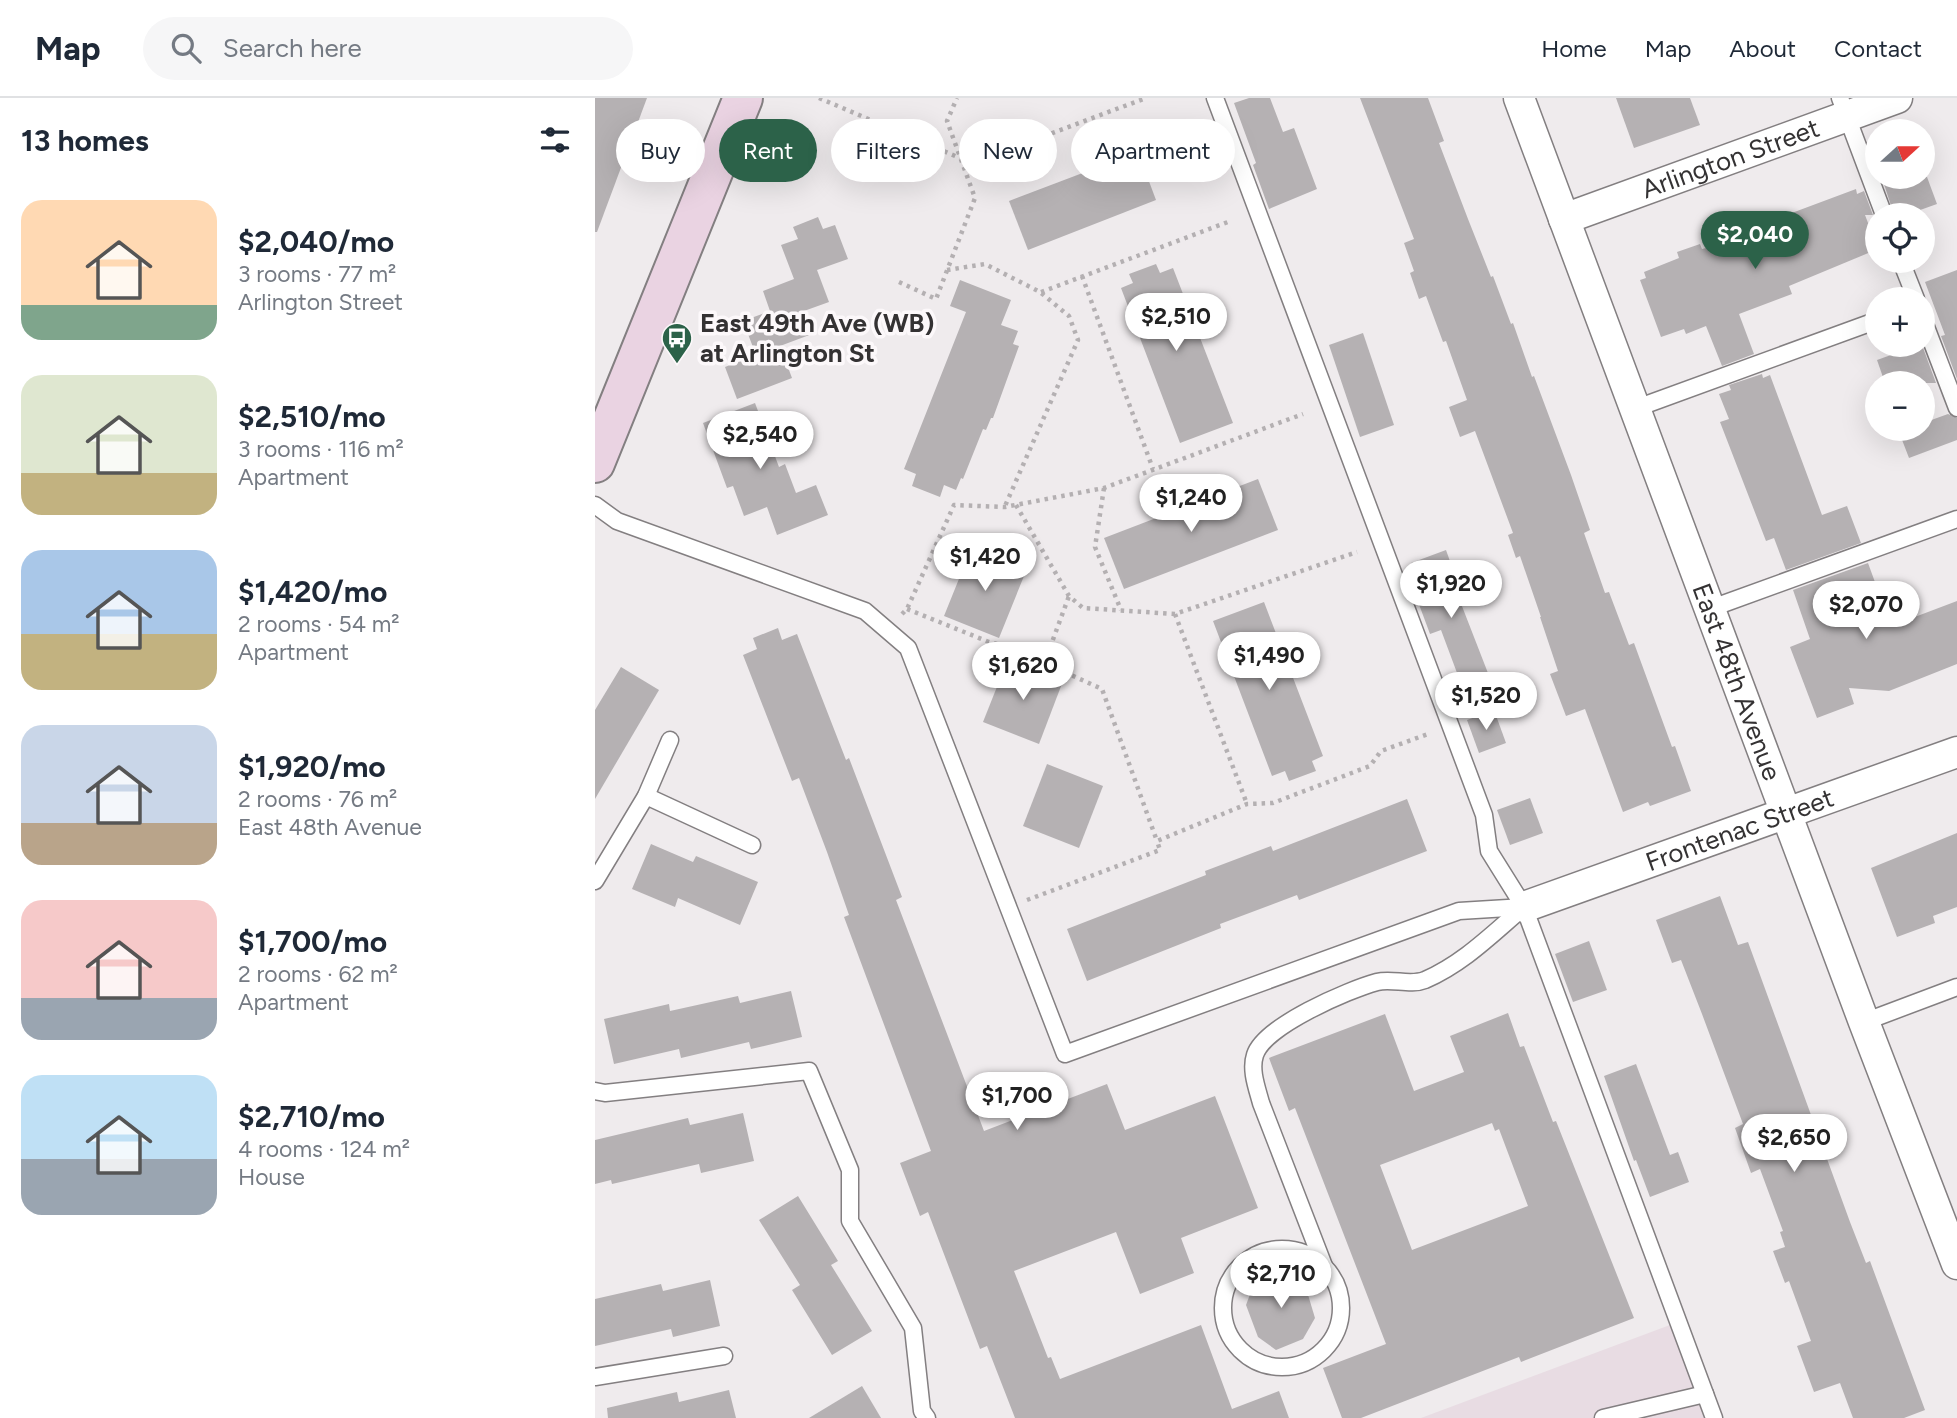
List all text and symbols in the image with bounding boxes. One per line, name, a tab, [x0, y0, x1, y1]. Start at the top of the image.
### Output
search box	[143, 17, 633, 80]
text: Map	[35, 29, 101, 68]
icon: search	[167, 29, 205, 67]
text: Search here	[223, 32, 362, 64]
text: Home	[1541, 34, 1607, 63]
text: Map	[1645, 34, 1691, 63]
text: About	[1729, 34, 1796, 63]
text: Contact	[1834, 34, 1922, 63]
street label: Arlington Street	[1637, 112, 1824, 205]
chip: Buy	[616, 119, 705, 182]
chip: Rent	[719, 119, 817, 182]
chip: Filters	[831, 119, 945, 182]
chip: New	[959, 119, 1057, 182]
chip: Apartment	[1071, 119, 1235, 182]
north arrow	[1865, 119, 1935, 189]
map controls	[1865, 119, 1935, 441]
icon: filters	[536, 121, 574, 159]
text: 13 homes	[21, 122, 149, 159]
button: locate	[1865, 203, 1935, 273]
pin: $2,040	[1698, 212, 1812, 271]
text: $2,040	[1717, 220, 1793, 248]
text: $2,040/mo	[238, 223, 394, 260]
icon: home	[77, 228, 161, 312]
text: 3 rooms · 77 m²	[238, 260, 396, 288]
button: +	[1865, 287, 1935, 357]
text: Arlington Street	[238, 288, 403, 316]
pin: $2,510	[1119, 294, 1233, 353]
text: $2,510	[1141, 302, 1211, 330]
place label: East 49th Ave (WB) at Arlington St	[700, 307, 934, 369]
bus stop icon: East 49th Ave (WB) at Arlington St	[660, 321, 694, 365]
button: −	[1865, 371, 1935, 441]
text: $2,510/mo	[238, 398, 386, 435]
icon: home	[77, 403, 161, 487]
pin: $2,540	[703, 412, 817, 471]
text: $2,540	[723, 420, 797, 448]
text: 3 rooms · 116 m²	[238, 435, 404, 463]
text: Apartment	[238, 463, 349, 491]
pin: $1,240	[1134, 474, 1248, 534]
text: $1,240	[1155, 483, 1227, 511]
pin: $1,420	[928, 533, 1042, 593]
text: $1,420	[949, 542, 1021, 570]
pin: $1,920	[1394, 560, 1508, 620]
text: $1,920	[1416, 569, 1486, 597]
text: $1,420/mo	[238, 573, 387, 610]
icon: home	[77, 578, 161, 662]
street label: East 48th Avenue	[1686, 579, 1788, 785]
pin: $2,070	[1809, 582, 1923, 641]
text: $2,070	[1829, 590, 1903, 618]
text: 2 rooms · 54 m²	[238, 610, 400, 638]
pin: $1,490	[1212, 632, 1326, 692]
text: Apartment	[238, 638, 349, 666]
text: $1,490	[1233, 641, 1305, 669]
pin: $1,620	[966, 642, 1080, 702]
text: $1,620	[988, 651, 1058, 679]
pin: $1,520	[1429, 672, 1543, 732]
text: $1,520	[1451, 681, 1521, 709]
text: $1,920/mo	[238, 748, 386, 785]
icon: home	[77, 753, 161, 837]
street label: Frontenac Street	[1641, 781, 1838, 878]
text: 2 rooms · 76 m²	[238, 785, 397, 813]
text: East 48th Avenue	[238, 813, 422, 841]
text: $1,700/mo	[238, 923, 387, 960]
icon: home	[77, 928, 161, 1012]
text: 2 rooms · 62 m²	[238, 960, 398, 988]
text: Apartment	[238, 988, 349, 1016]
pin: $1,700	[960, 1072, 1074, 1132]
text: $1,700	[982, 1081, 1052, 1109]
text: $2,710/mo	[238, 1098, 385, 1135]
icon: home	[77, 1103, 161, 1187]
pin: $2,650	[1737, 1114, 1851, 1174]
text: $2,650	[1757, 1123, 1831, 1151]
text: 4 rooms · 124 m²	[238, 1135, 410, 1163]
text: House	[238, 1163, 305, 1191]
pin: $2,710	[1224, 1250, 1338, 1310]
text: $2,710	[1246, 1259, 1316, 1287]

